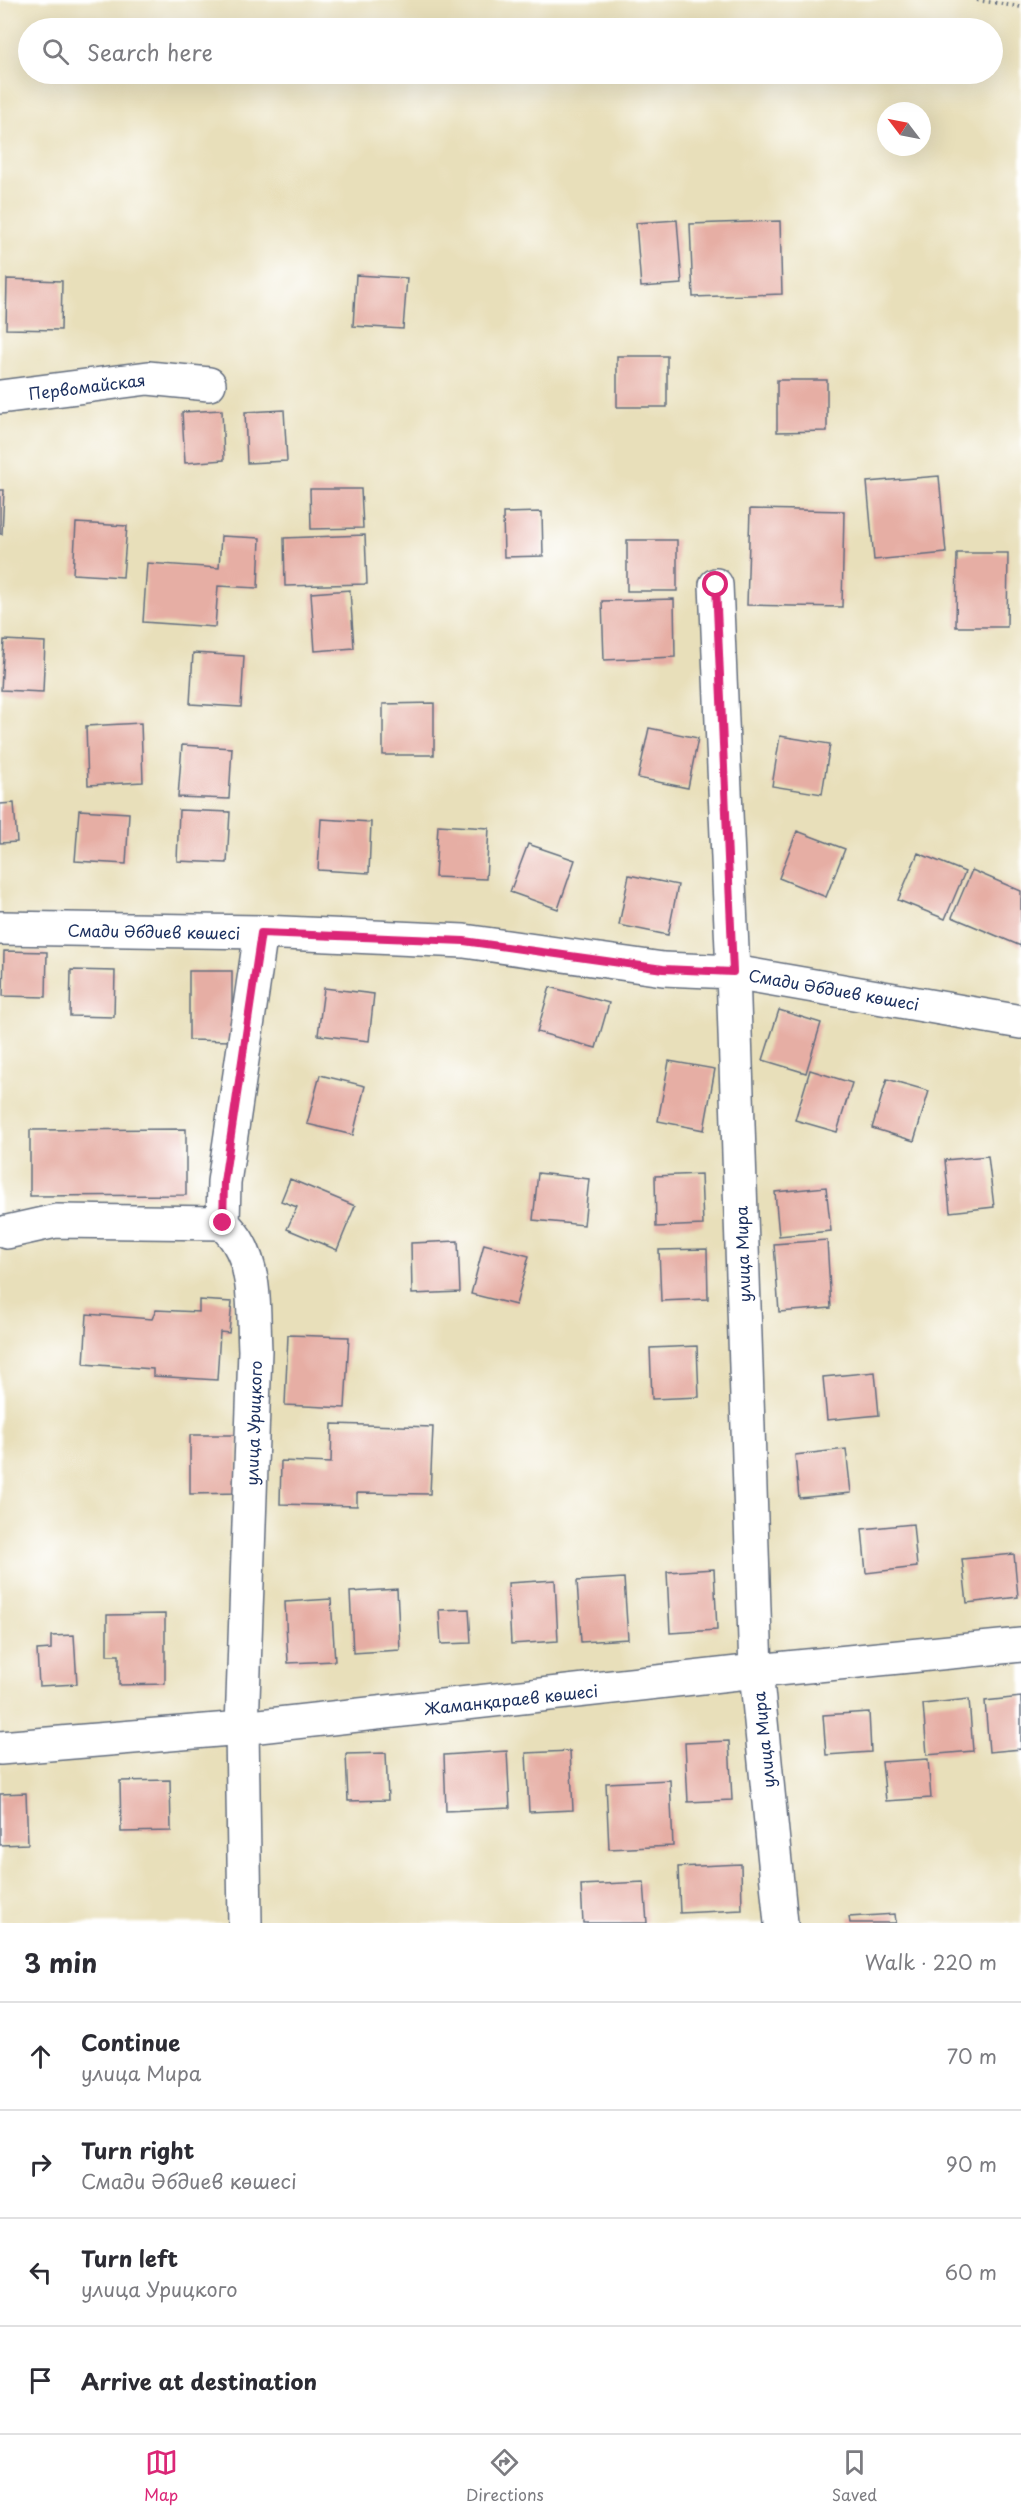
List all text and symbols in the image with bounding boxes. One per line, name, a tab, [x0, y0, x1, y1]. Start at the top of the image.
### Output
search box	[18, 18, 1003, 84]
icon: search	[39, 35, 72, 68]
text: Search here	[87, 35, 213, 68]
north arrow	[877, 102, 931, 156]
street label: Первомайская	[27, 367, 147, 405]
route start	[702, 571, 728, 597]
street label: Смади Әбдиев көшесі	[67, 917, 241, 945]
street label: Смади Әбдиев көшесі	[747, 962, 921, 1016]
street label: улица Мира	[728, 1205, 756, 1303]
route end	[209, 1209, 235, 1235]
street label: улица Урицкого	[239, 1360, 267, 1486]
street label: Жаманқараев көшесі	[423, 1678, 599, 1720]
street label: улица Мира	[746, 1691, 780, 1789]
text: 3 min	[24, 1943, 97, 1982]
text: Walk · 220 m	[865, 1947, 997, 1977]
text: Continue	[81, 2025, 180, 2058]
icon: ahead	[24, 2040, 57, 2073]
text: 70 m	[947, 2041, 997, 2071]
text: улица Мира	[81, 2058, 201, 2088]
text: Turn right	[81, 2133, 194, 2166]
icon: right	[24, 2148, 57, 2181]
text: 90 m	[946, 2149, 997, 2179]
text: Смади Әбдиев көшесі	[81, 2166, 297, 2196]
text: Turn left	[81, 2241, 178, 2274]
icon: left	[24, 2256, 57, 2289]
text: 60 m	[945, 2257, 997, 2287]
text: улица Урицкого	[81, 2274, 237, 2304]
icon: arrive	[24, 2364, 57, 2397]
text: Arrive at destination	[81, 2364, 317, 2397]
tab: Map	[144, 2446, 178, 2506]
tab: Directions	[466, 2446, 544, 2506]
tab: Saved	[832, 2446, 877, 2506]

